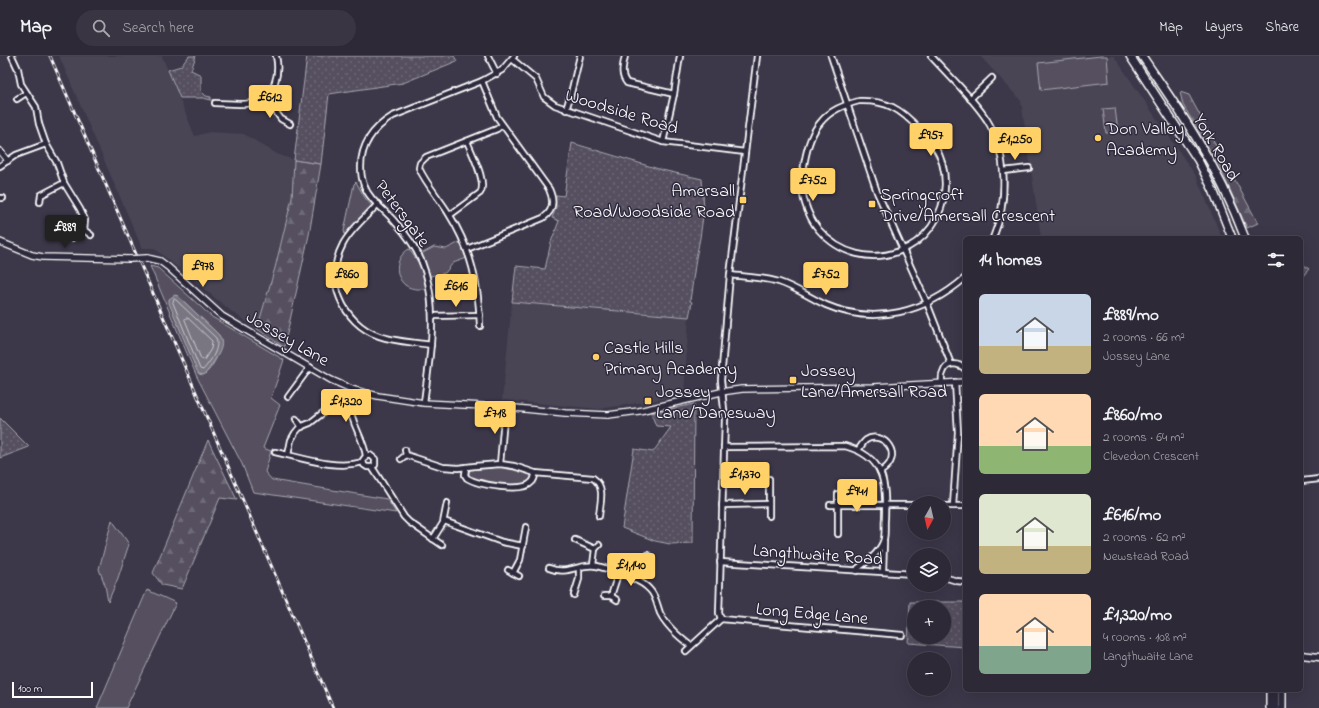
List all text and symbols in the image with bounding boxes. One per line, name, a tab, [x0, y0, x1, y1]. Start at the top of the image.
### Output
search box	[76, 10, 356, 46]
text: Map	[20, 14, 52, 41]
icon: search	[90, 17, 112, 39]
text: Search here	[122, 17, 194, 39]
text: Map	[1159, 17, 1183, 38]
text: Layers	[1205, 17, 1243, 38]
text: Share	[1265, 17, 1299, 38]
street label: Woodside Road	[562, 83, 681, 142]
pin: £612	[246, 85, 294, 119]
text: £612	[258, 88, 282, 107]
street label: York Road	[1185, 109, 1245, 187]
place label: Don Valley Academy	[1105, 117, 1184, 164]
pin: £957	[907, 123, 955, 157]
text: £957	[919, 126, 943, 145]
pin: £1,250	[982, 127, 1048, 161]
text: £1,250	[998, 130, 1032, 149]
marker: Don Valley Academy	[1093, 133, 1103, 143]
pin: £752	[789, 168, 837, 202]
text: £752	[799, 171, 827, 190]
street label: Petersgate	[367, 175, 436, 255]
place label: Amersall Road/Woodside Road	[573, 179, 735, 226]
place label: Springcroft Drive/Amersall Crescent	[879, 183, 1055, 230]
marker: Amersall Road/Woodside Road	[738, 195, 748, 205]
marker: Springcroft Drive/Amersall Crescent	[867, 199, 877, 209]
pin: £889	[41, 215, 89, 249]
text: £889	[54, 218, 76, 237]
text: 14 homes	[979, 248, 1042, 273]
icon: filters	[1265, 249, 1287, 271]
pin: £978	[179, 254, 227, 288]
text: £978	[192, 257, 214, 276]
pin: £860	[323, 262, 371, 296]
pin: £752	[802, 262, 850, 296]
text: £860	[335, 265, 359, 284]
text: £752	[812, 265, 840, 284]
pin: £616	[432, 274, 480, 308]
text: £616	[444, 277, 468, 296]
text: £889/mo	[1103, 303, 1159, 328]
street label: Jossey Lane	[241, 305, 334, 375]
icon: home	[1011, 310, 1059, 358]
text: 2 rooms · 66 m²	[1103, 328, 1185, 347]
place label: Castle Hills Primary Academy	[604, 336, 737, 383]
text: Jossey Lane	[1103, 347, 1170, 366]
marker: Castle Hills Primary Academy	[591, 352, 601, 362]
place label: Jossey Lane/Amersall Road	[801, 359, 947, 406]
marker: Jossey Lane/Amersall Road	[788, 375, 798, 385]
place label: Jossey Lane/Danesway	[656, 380, 775, 427]
pin: £1,320	[313, 389, 379, 423]
text: £1,320	[330, 392, 362, 411]
marker: Jossey Lane/Danesway	[643, 396, 653, 406]
pin: £718	[471, 401, 519, 435]
text: £860/mo	[1103, 403, 1162, 428]
text: £718	[484, 404, 506, 423]
icon: home	[1011, 410, 1059, 458]
text: 2 rooms · 64 m²	[1103, 428, 1185, 447]
text: Clevedon Crescent	[1103, 447, 1199, 466]
pin: £1,370	[712, 462, 778, 496]
text: £1,370	[730, 465, 760, 484]
pin: £941	[833, 479, 881, 513]
text: £941	[846, 482, 868, 501]
north arrow	[907, 496, 951, 540]
map controls	[907, 496, 951, 696]
text: £616/mo	[1103, 503, 1161, 528]
icon: home	[1011, 510, 1059, 558]
text: 2 rooms · 62 m²	[1103, 528, 1186, 547]
street label: Langthwaite Road	[752, 538, 884, 575]
text: Newstead Road	[1103, 547, 1189, 566]
button: layers	[907, 548, 951, 592]
pin: £1,140	[598, 553, 664, 587]
text: £1,140	[616, 556, 646, 575]
street label: Long Edge Lane	[755, 597, 870, 634]
button: +	[907, 600, 951, 644]
text: £1,320/mo	[1103, 603, 1172, 628]
icon: home	[1011, 610, 1059, 658]
text: 4 rooms · 108 m²	[1103, 628, 1187, 647]
text: Langthwaite Lane	[1103, 647, 1193, 666]
button: −	[907, 652, 951, 696]
scale bar	[12, 680, 93, 699]
text: 100 m	[18, 681, 42, 697]

